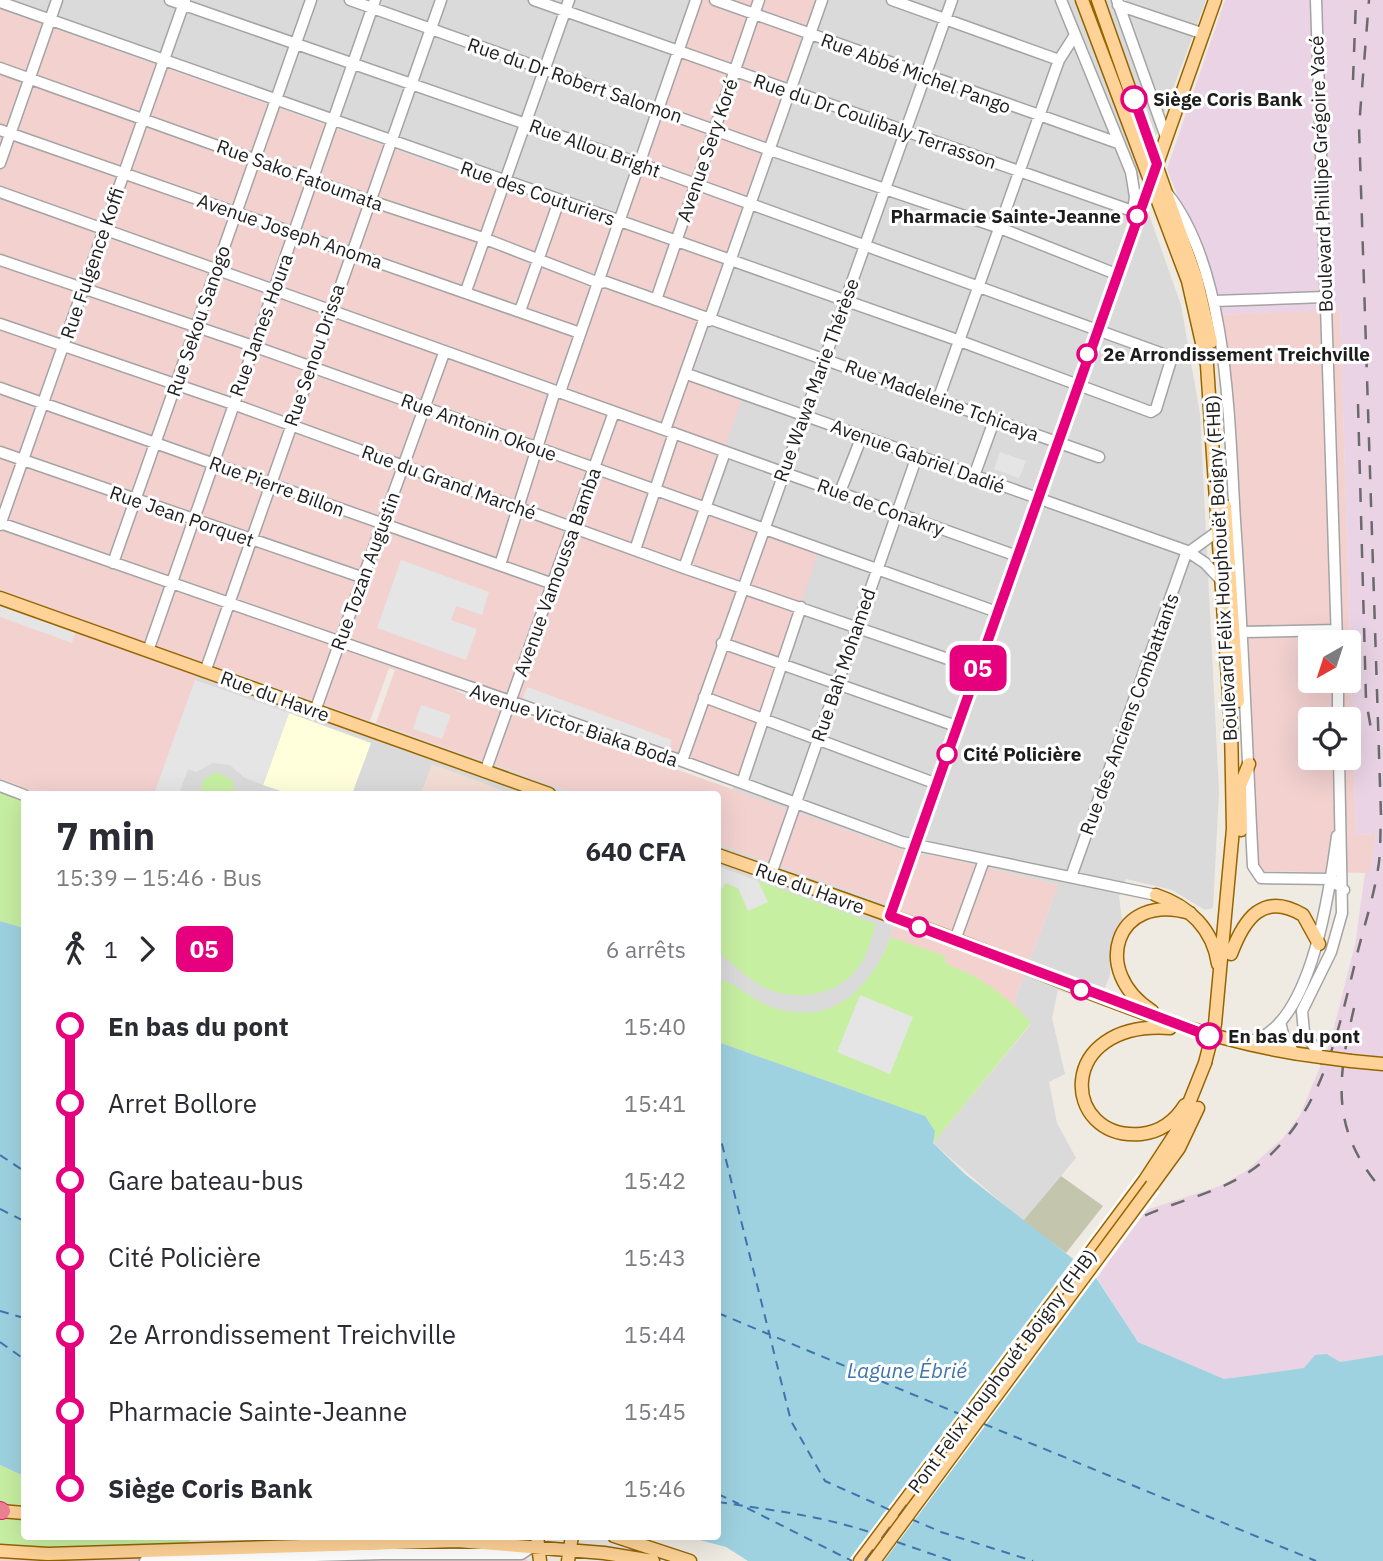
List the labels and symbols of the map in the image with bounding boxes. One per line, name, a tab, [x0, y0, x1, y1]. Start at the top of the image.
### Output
street label: Rue Abbé Michel Pango	[818, 27, 1014, 119]
street label: Rue du Dr Robert Salomon	[464, 32, 686, 128]
street label: Boulevard Phillipe Grégoire Yacé	[1304, 35, 1338, 313]
street label: Rue du Dr Coulibaly Terrasson	[750, 68, 1000, 174]
street label: Avenue Sery Koré	[671, 75, 743, 225]
marker: Siège Coris Bank	[1121, 86, 1147, 112]
place label: Siège Coris Bank	[1153, 87, 1303, 111]
street label: Rue Allou Bright	[526, 113, 664, 183]
street label: Rue Sako Fatoumata	[213, 134, 387, 216]
street label: Rue des Couturiers	[457, 155, 619, 231]
street label: Rue Fulgence Koffi	[55, 184, 129, 342]
street label: Avenue Joseph Anoma	[194, 188, 386, 274]
place label: Pharmacie Sainte-Jeanne	[890, 204, 1121, 228]
marker: Pharmacie Sainte-Jeanne	[1127, 206, 1147, 226]
street label: Rue Sekou Sanogo	[161, 242, 235, 400]
street label: Rue James Houra	[224, 250, 298, 400]
street label: Rue Wawa Marie Thérèse	[768, 275, 864, 485]
street label: Rue Senou Drissa	[278, 281, 350, 429]
place label: 2e Arrondissement Treichville	[1103, 342, 1370, 366]
marker: 2e Arrondissement Treichville	[1077, 344, 1097, 364]
street label: Rue Madeleine Tchicaya	[842, 354, 1042, 446]
street label: Rue Antonin Okoue	[398, 388, 560, 466]
street label: Boulevard Félix Houphouët Boigny (FHB)	[1200, 394, 1242, 742]
street label: Avenue Gabriel Dadié	[828, 413, 1008, 499]
street label: Rue du Grand Marché	[358, 439, 540, 525]
street label: Rue Pierre Billon	[206, 450, 348, 522]
street label: Avenue Vamoussa Bamba	[508, 464, 606, 680]
street label: Rue de Conakry	[814, 473, 948, 541]
street label: Rue Jean Porquet	[107, 480, 257, 552]
street label: Rue Tozan Augustin	[325, 488, 405, 654]
street label: Rue Bah Mohamed	[805, 585, 881, 745]
street label: Rue des Anciens Combattants	[1074, 590, 1184, 838]
north arrow	[1298, 630, 1362, 693]
line badge: 05	[946, 645, 1010, 691]
street label: Rue du Havre	[217, 665, 333, 727]
street label: Avenue Victor Biaka Boda	[467, 678, 681, 772]
place label: Cité Policière	[963, 742, 1081, 766]
marker: Cité Policière	[937, 744, 957, 764]
street label: Rue du Havre	[752, 857, 868, 919]
unlabelled marker	[909, 917, 929, 937]
unlabelled marker	[1071, 980, 1091, 1000]
marker: En bas du pont	[1196, 1023, 1222, 1049]
place label: En bas du pont	[1228, 1024, 1360, 1048]
street label: Pont Felix Houphouét Boigny (FHB)	[902, 1244, 1102, 1498]
water label: Lagune Ébrié	[847, 1356, 967, 1384]

